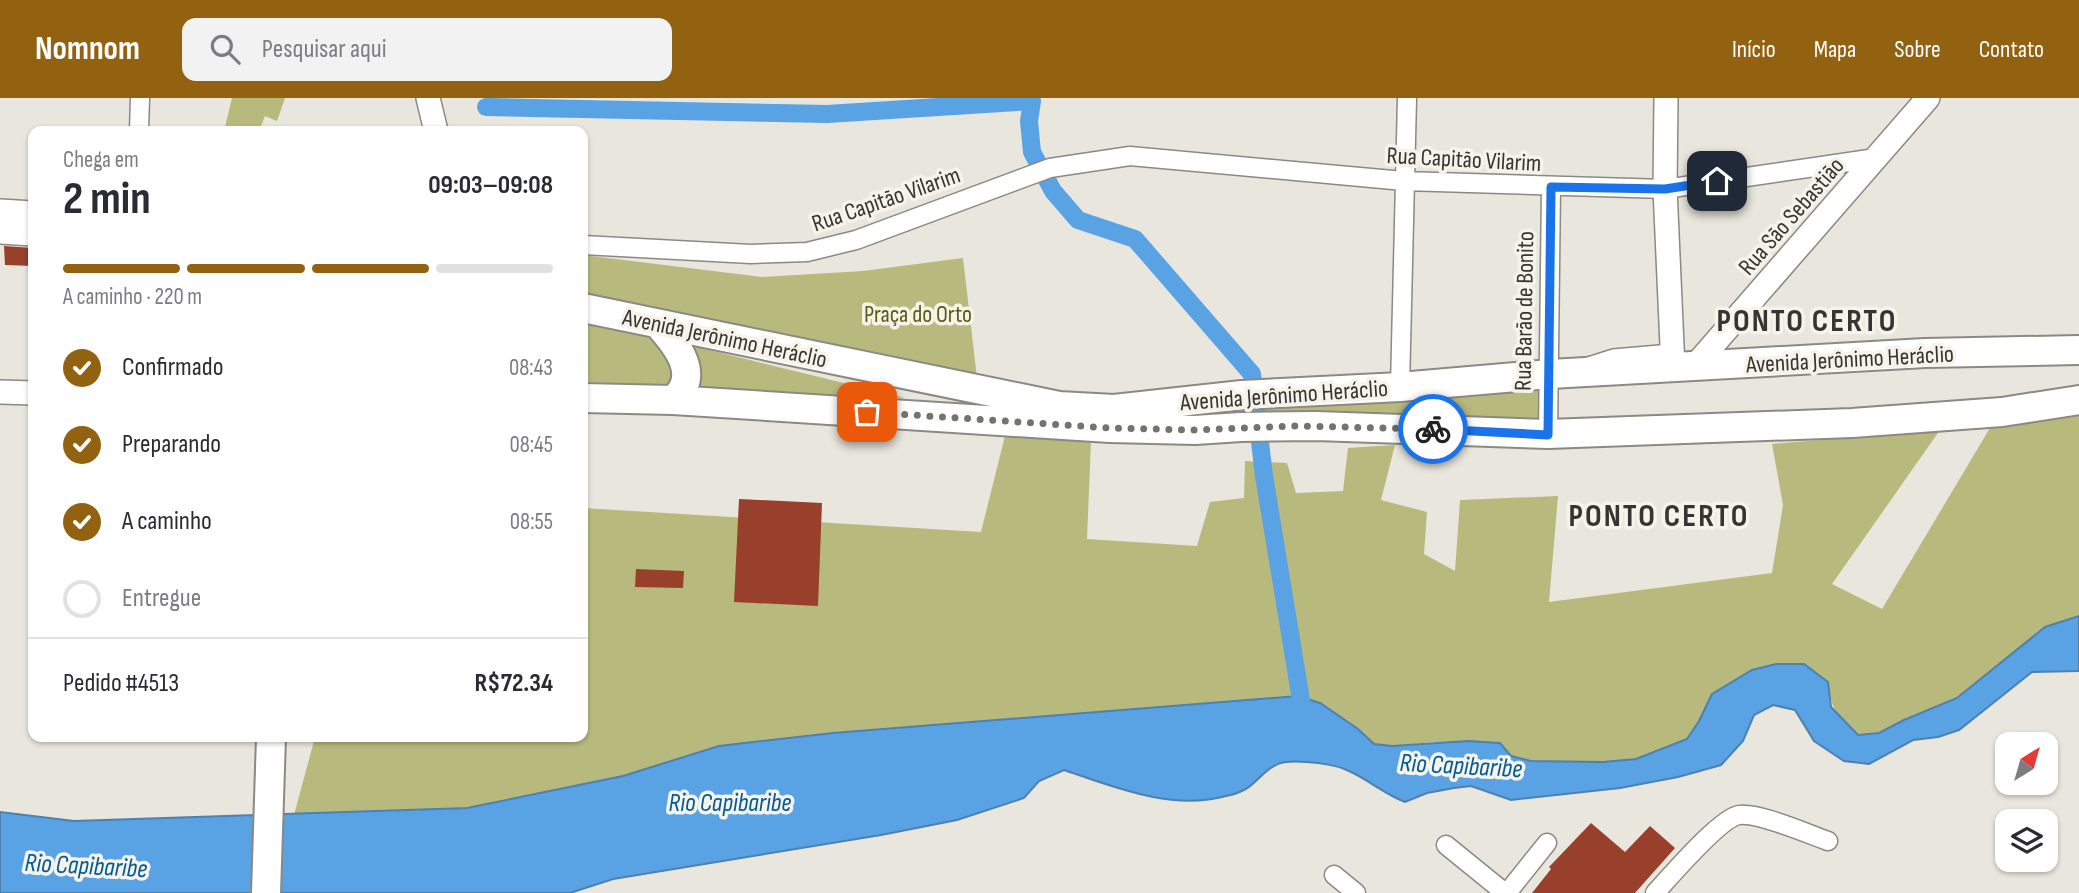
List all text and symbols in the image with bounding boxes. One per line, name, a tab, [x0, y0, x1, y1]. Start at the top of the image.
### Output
search box	[182, 18, 672, 81]
text: Nomnom	[35, 29, 140, 69]
icon: search	[206, 30, 244, 68]
text: Pesquisar aqui	[262, 34, 386, 65]
text: Início	[1732, 35, 1776, 64]
text: Mapa	[1814, 35, 1856, 64]
text: Sobre	[1894, 35, 1941, 64]
text: Contato	[1979, 35, 2044, 64]
street label: Rua Capitão Vilarim	[1386, 141, 1542, 178]
text: Chega em	[63, 146, 139, 174]
pin	[1687, 151, 1747, 211]
street label: Rua São Sebastião	[1732, 152, 1850, 281]
street label: Rua Capitão Vilarim	[808, 161, 964, 238]
icon: home	[1698, 162, 1736, 200]
text: 09:03–09:08	[428, 170, 553, 201]
text: 2 min	[63, 172, 151, 227]
street label: Rua Barão de Bonito	[1509, 231, 1540, 391]
text: A caminho · 220 m	[63, 283, 202, 311]
park label: Praça do Orto	[864, 300, 972, 329]
street label: Avenida Jerônimo Heráclio	[619, 302, 830, 374]
district label: PONTO CERTO	[1717, 302, 1897, 341]
street label: Avenida Jerônimo Heráclio	[1744, 340, 1955, 379]
icon: check	[63, 349, 101, 387]
text: Confirmado	[122, 352, 223, 383]
text: 08:43	[509, 354, 553, 382]
street label: Avenida Jerônimo Heráclio	[1178, 374, 1389, 417]
pin	[837, 382, 897, 442]
icon: bag	[848, 393, 886, 431]
courier	[1398, 394, 1468, 464]
icon: bike	[1414, 410, 1452, 448]
icon: check	[63, 426, 101, 464]
text: Preparando	[122, 429, 221, 460]
text: 08:45	[509, 431, 553, 459]
district label: PONTO CERTO	[1569, 497, 1749, 536]
icon: check	[63, 503, 101, 541]
text: A caminho	[122, 506, 212, 537]
text: 08:55	[510, 508, 553, 536]
text: Entregue	[122, 583, 201, 614]
text: Pedido #4513	[63, 668, 179, 699]
text: R$72.34	[475, 668, 553, 699]
north arrow	[1995, 732, 2058, 794]
map controls	[1995, 732, 2058, 872]
water label: Rio Capibaribe	[1399, 748, 1523, 785]
water label: Rio Capibaribe	[669, 788, 791, 819]
button: layers	[1995, 809, 2058, 872]
water label: Rio Capibaribe	[24, 848, 148, 885]

